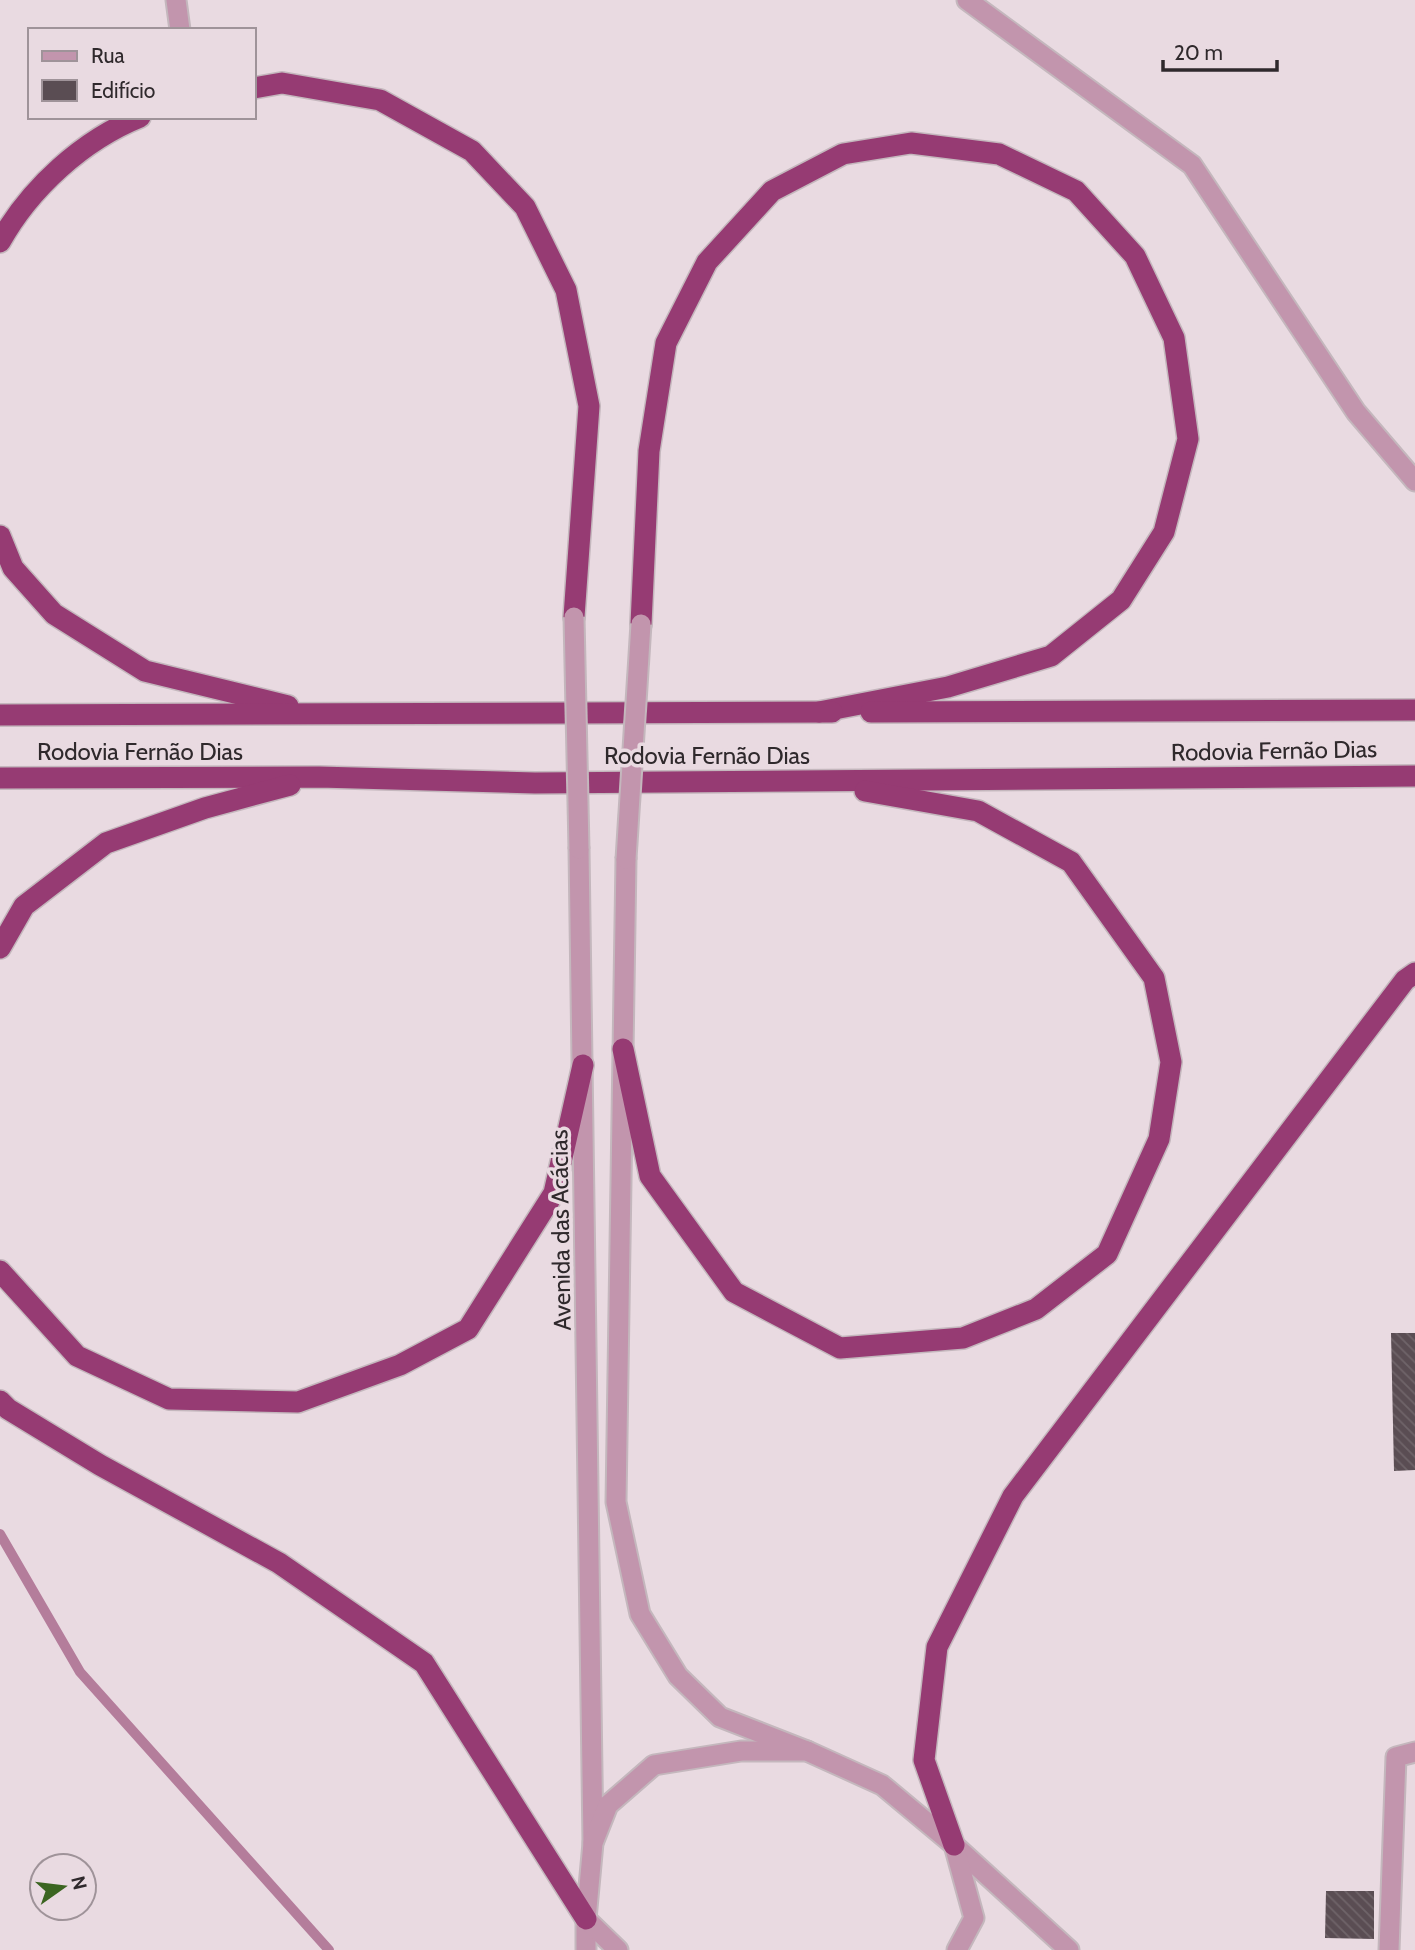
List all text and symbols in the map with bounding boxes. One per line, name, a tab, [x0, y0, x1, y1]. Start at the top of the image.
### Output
legend	[28, 28, 256, 119]
scale bar	[1163, 28, 1277, 72]
text: 20 m	[1174, 40, 1223, 65]
text: Rua	[91, 43, 125, 68]
text: Edifício	[91, 78, 155, 103]
street label: Rodovia Fernão Dias	[1171, 734, 1377, 767]
street label: Rodovia Fernão Dias	[37, 737, 243, 766]
street label: Rodovia Fernão Dias	[604, 741, 810, 770]
street label: Avenida das Acácias	[544, 1129, 577, 1331]
north arrow	[28, 1852, 98, 1922]
text: N	[66, 1874, 92, 1892]

